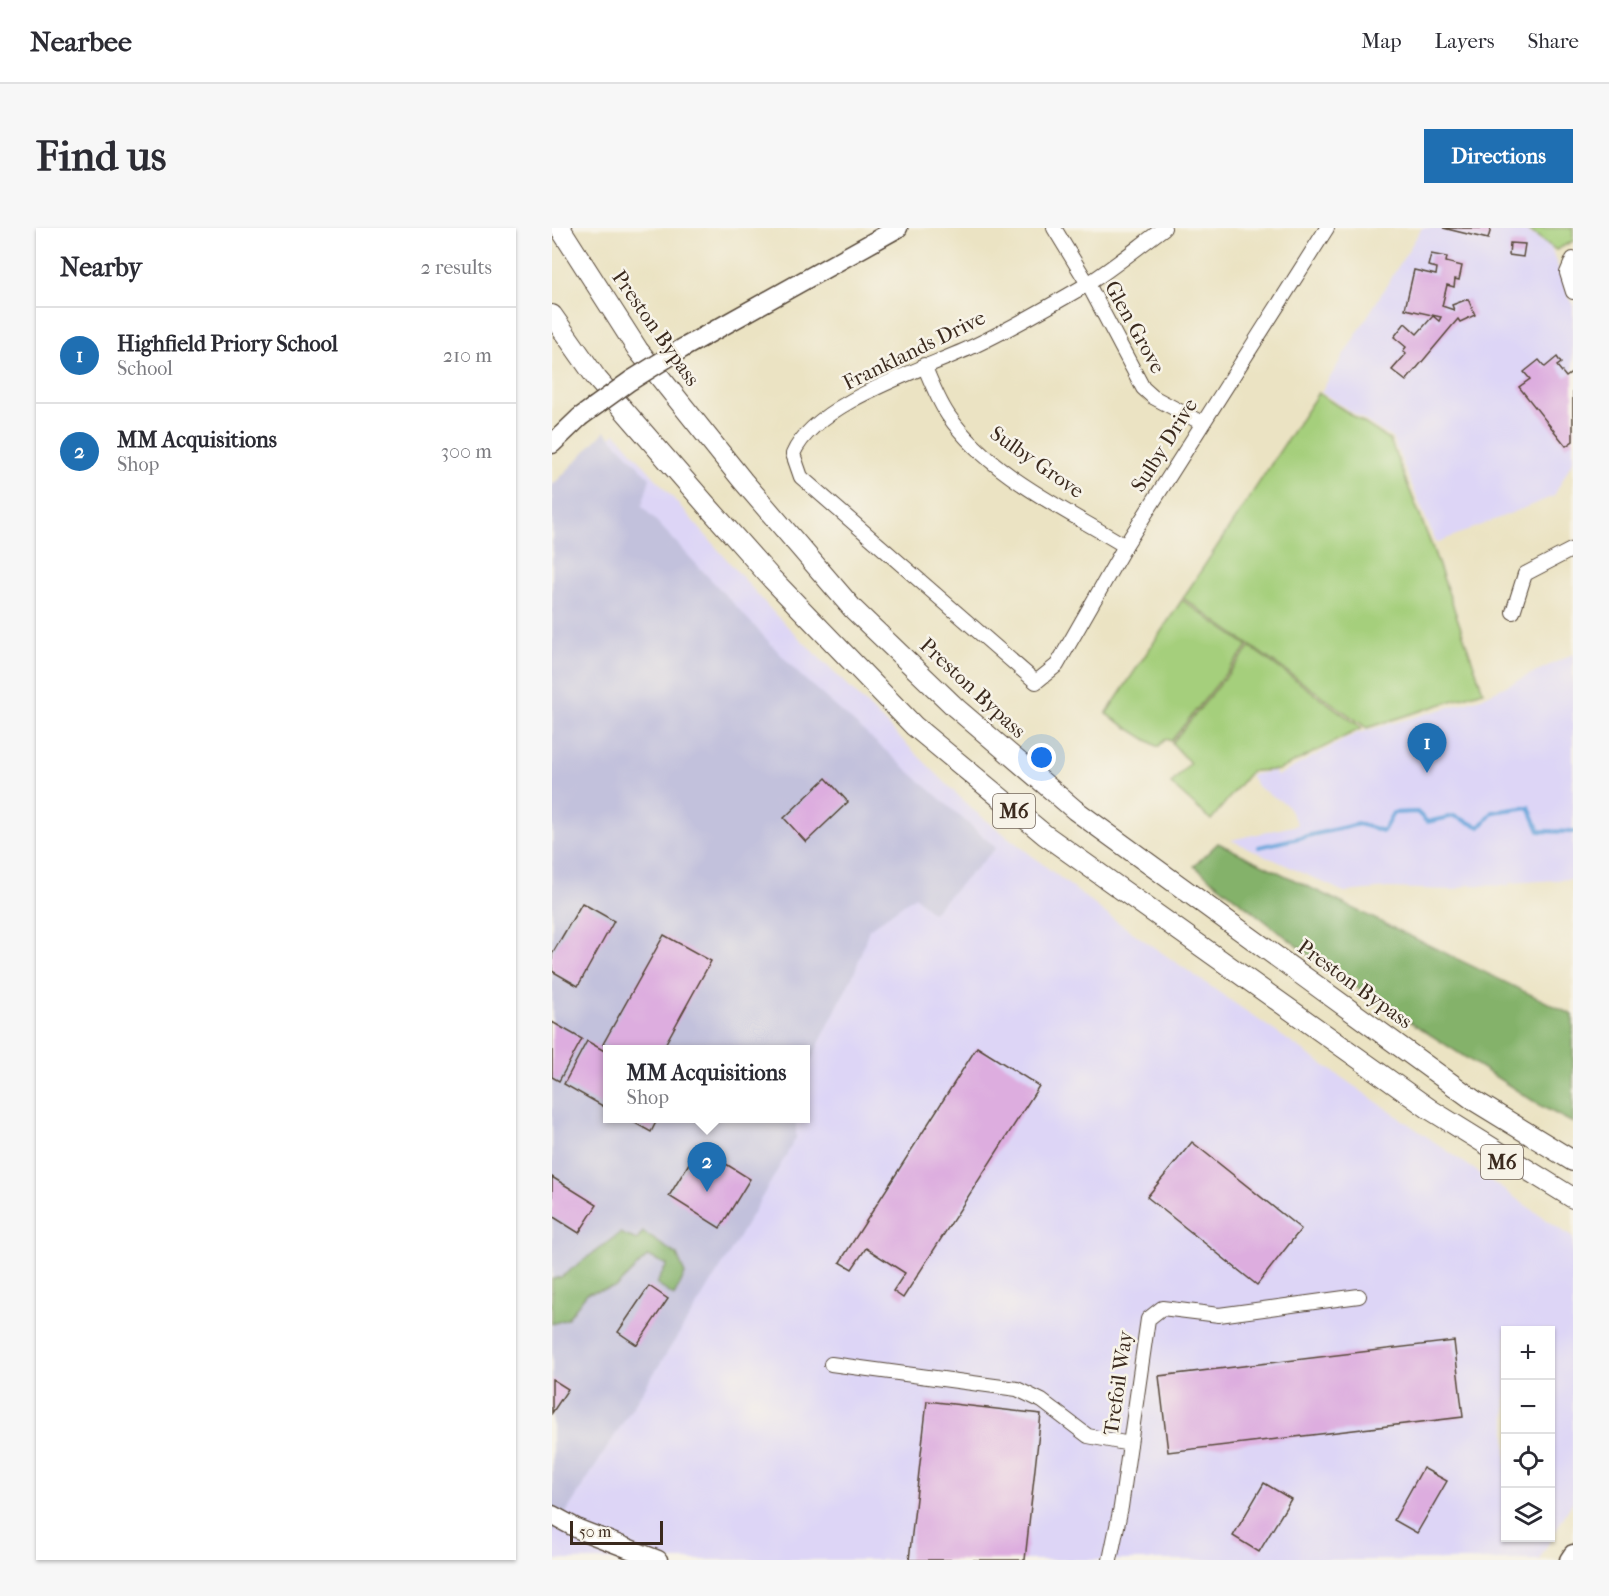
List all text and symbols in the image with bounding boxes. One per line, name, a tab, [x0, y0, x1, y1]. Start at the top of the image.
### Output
text: Nearbee	[30, 25, 132, 58]
text: Map	[1361, 29, 1402, 53]
text: Layers	[1435, 29, 1494, 53]
text: Share	[1527, 29, 1579, 53]
button: Directions	[1424, 129, 1573, 183]
text: Find us	[36, 132, 166, 181]
text: Nearby	[60, 252, 142, 283]
text: 2 results	[421, 256, 492, 279]
street label: Preston Bypass	[607, 266, 705, 391]
street label: Glen Grove	[1100, 277, 1170, 377]
street label: Franklands Drive	[839, 305, 989, 395]
text: Highfield Priory School	[117, 331, 338, 357]
text: 1	[76, 344, 83, 367]
text: 210 m	[443, 344, 492, 367]
text: School	[117, 357, 173, 380]
street label: Sulby Drive	[1126, 394, 1202, 496]
street label: Sulby Grove	[986, 421, 1088, 503]
text: MM Acquisitions	[117, 427, 277, 453]
text: 2	[74, 440, 85, 463]
text: 300 m	[441, 440, 492, 463]
text: Shop	[117, 453, 159, 476]
street label: Preston Bypass	[915, 633, 1031, 743]
pin: 1	[1408, 724, 1446, 773]
your location	[1027, 743, 1056, 772]
road number: M6	[993, 794, 1035, 828]
street label: Preston Bypass	[1293, 934, 1417, 1034]
popup	[603, 1045, 810, 1123]
text: MM Acquisitions	[627, 1060, 786, 1086]
text: Shop	[627, 1086, 669, 1109]
pin: 2	[688, 1142, 726, 1192]
road number: M6	[1481, 1145, 1523, 1179]
map controls	[1501, 1326, 1555, 1542]
button: +	[1501, 1326, 1555, 1380]
street label: Trefoil Way	[1099, 1328, 1137, 1437]
button: −	[1501, 1380, 1555, 1434]
button: locate	[1501, 1434, 1555, 1488]
button: layers	[1501, 1488, 1555, 1542]
scale bar	[570, 1518, 663, 1546]
text: 50 m	[579, 1522, 611, 1541]

